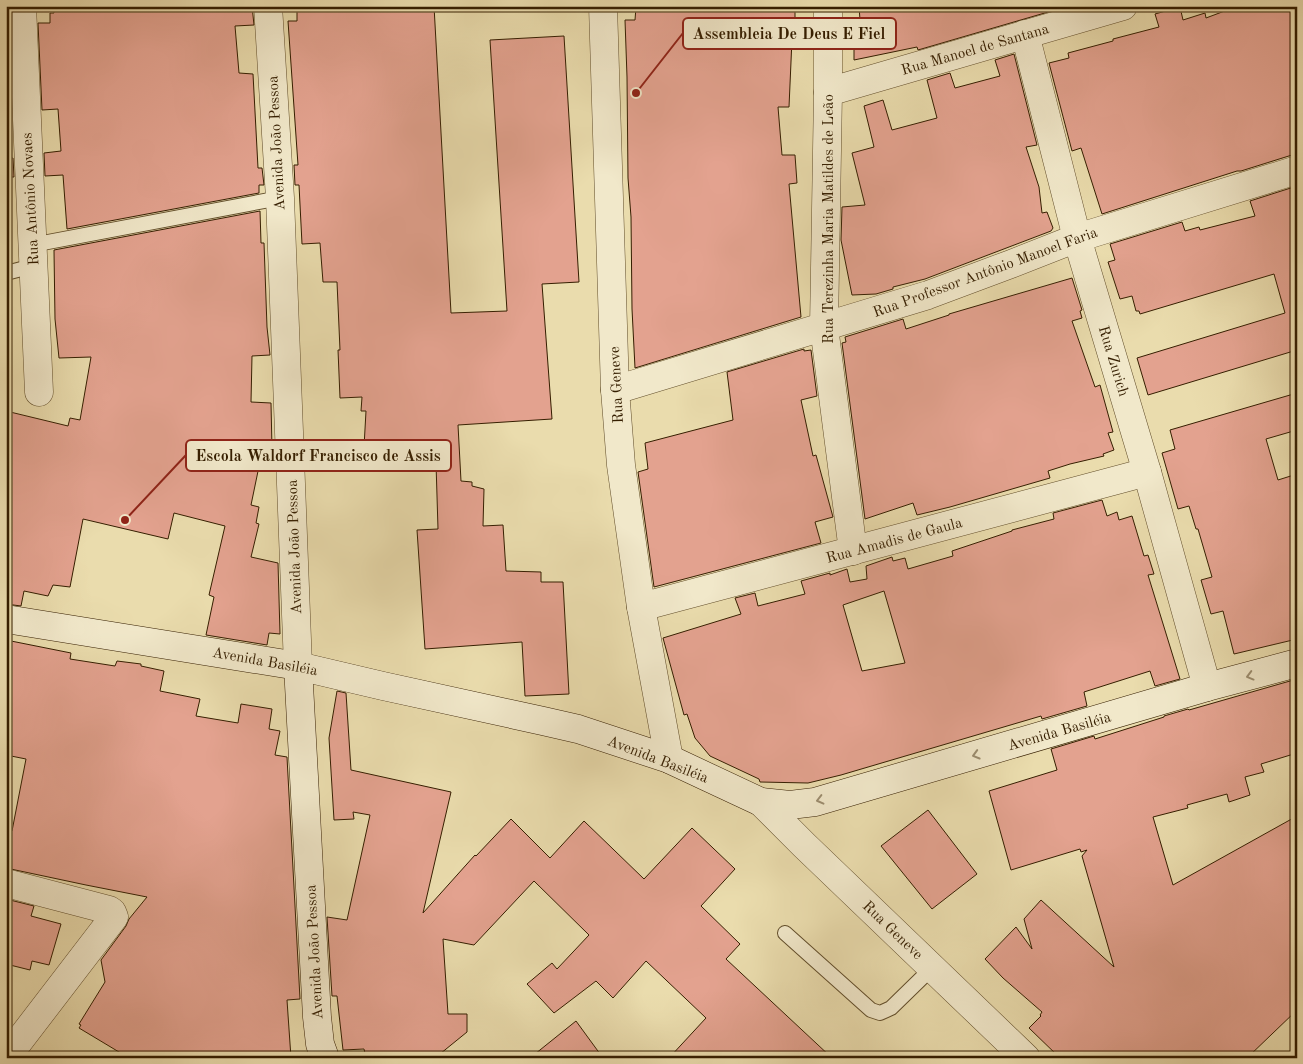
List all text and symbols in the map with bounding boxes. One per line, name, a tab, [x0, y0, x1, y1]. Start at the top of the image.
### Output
callout: Assembleia De Deus E Fiel	[683, 18, 896, 49]
street label: Rua Manoel de Santana	[900, 22, 1052, 79]
text: Assembleia De Deus E Fiel	[693, 27, 885, 43]
street label: Avenida João Pessoa	[266, 75, 289, 211]
street label: Rua Terezinha Maria Matildes de Leão	[822, 94, 837, 344]
street label: Rua Antônio Novaes	[21, 132, 42, 266]
street label: Rua Professor Antônio Manoel Faria	[871, 226, 1100, 321]
street label: Rua Zurich	[1095, 324, 1130, 399]
street label: Rua Geneve	[608, 346, 627, 424]
callout: Escola Waldorf Francisco de Assis	[186, 440, 451, 471]
text: Escola Waldorf Francisco de Assis	[195, 449, 441, 465]
street label: Avenida João Pessoa	[286, 479, 305, 615]
street label: Rua Amadis de Gaula	[825, 516, 965, 567]
street label: Avenida Basiléia	[211, 646, 319, 679]
one-way arrow	[1245, 670, 1254, 681]
street label: Avenida Basiléia	[1006, 710, 1113, 754]
street label: Avenida Basiléia	[605, 734, 711, 787]
one-way arrow	[972, 750, 981, 760]
one-way arrow	[816, 795, 824, 805]
street label: Avenida João Pessoa	[304, 884, 327, 1020]
street label: Rua Geneve	[859, 899, 925, 963]

